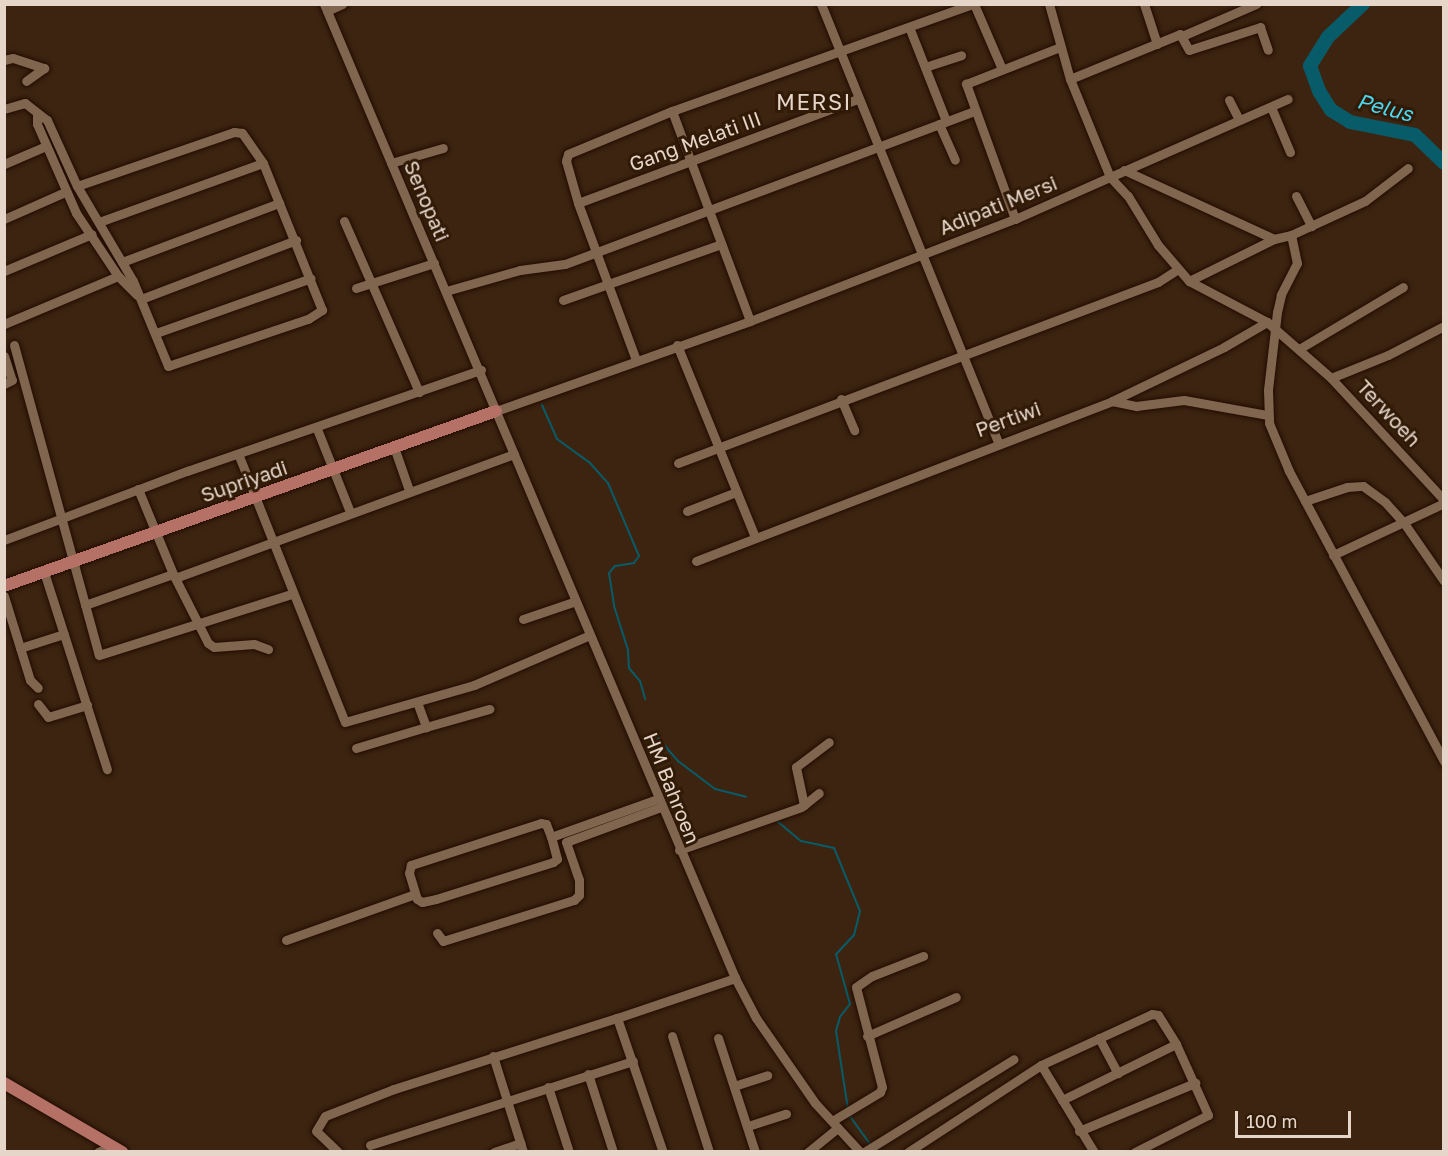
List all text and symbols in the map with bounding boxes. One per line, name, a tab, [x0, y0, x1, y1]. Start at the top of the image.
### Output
water label: Pelus	[1355, 88, 1415, 126]
district label: MERSI	[776, 89, 852, 115]
street label: Gang Melati III	[626, 106, 764, 176]
street label: Senopati	[399, 157, 455, 245]
street label: Adipati Mersi	[935, 170, 1061, 240]
street label: Terwoeh	[1352, 375, 1426, 451]
street label: Pertiwi	[972, 396, 1044, 442]
street label: Supriyadi	[198, 455, 290, 507]
street label: HM Bahroen	[639, 729, 705, 847]
scale bar	[1238, 1099, 1354, 1137]
text: 100 m	[1246, 1110, 1297, 1132]

